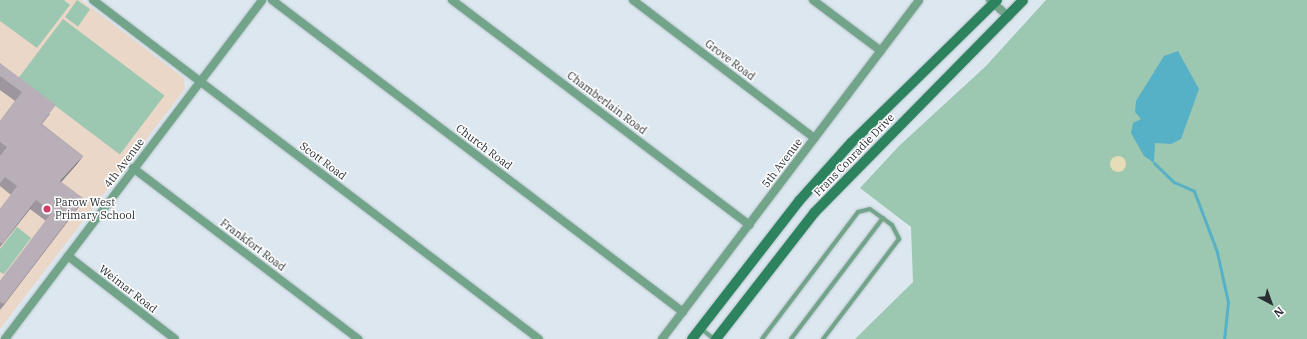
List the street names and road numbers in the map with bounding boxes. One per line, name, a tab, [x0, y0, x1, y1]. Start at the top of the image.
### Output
street label: Grove Road	[702, 37, 758, 83]
street label: Chamberlain Road	[564, 69, 650, 137]
street label: Frans Conradie Drive	[811, 111, 897, 199]
street label: Church Road	[453, 122, 515, 172]
street label: 4th Avenue	[101, 136, 147, 190]
street label: 5th Avenue	[759, 136, 805, 190]
street label: Scott Road	[297, 139, 349, 183]
street label: Frankfort Road	[218, 216, 288, 274]
street label: Weimar Road	[96, 262, 160, 316]

